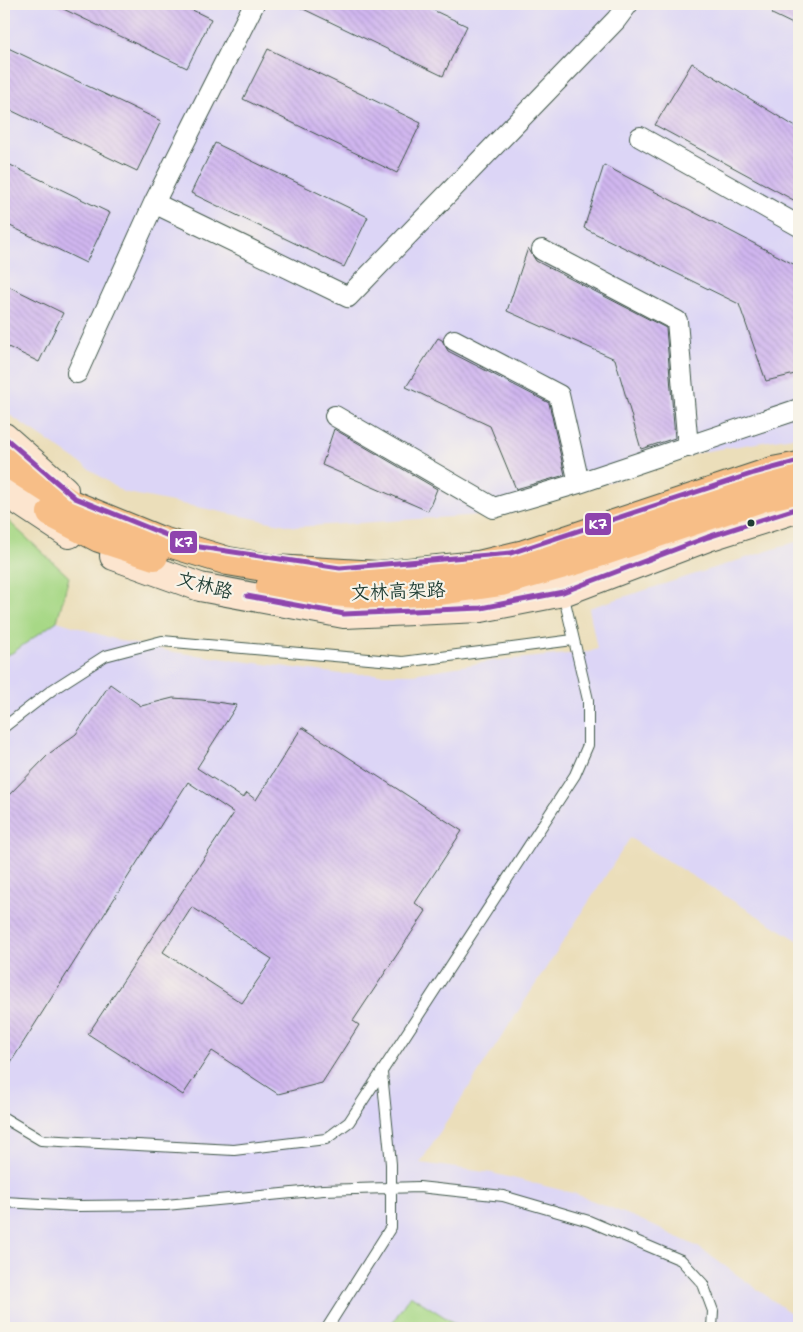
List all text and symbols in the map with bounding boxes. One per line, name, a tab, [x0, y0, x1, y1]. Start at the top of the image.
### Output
line badge: K7	[584, 512, 612, 536]
text: K7	[589, 515, 608, 533]
unlabelled marker	[746, 518, 756, 528]
line badge: K7	[169, 530, 198, 554]
text: K7	[175, 533, 194, 551]
street label: 文林路	[174, 566, 236, 604]
street label: 文林高架路	[350, 577, 446, 605]

